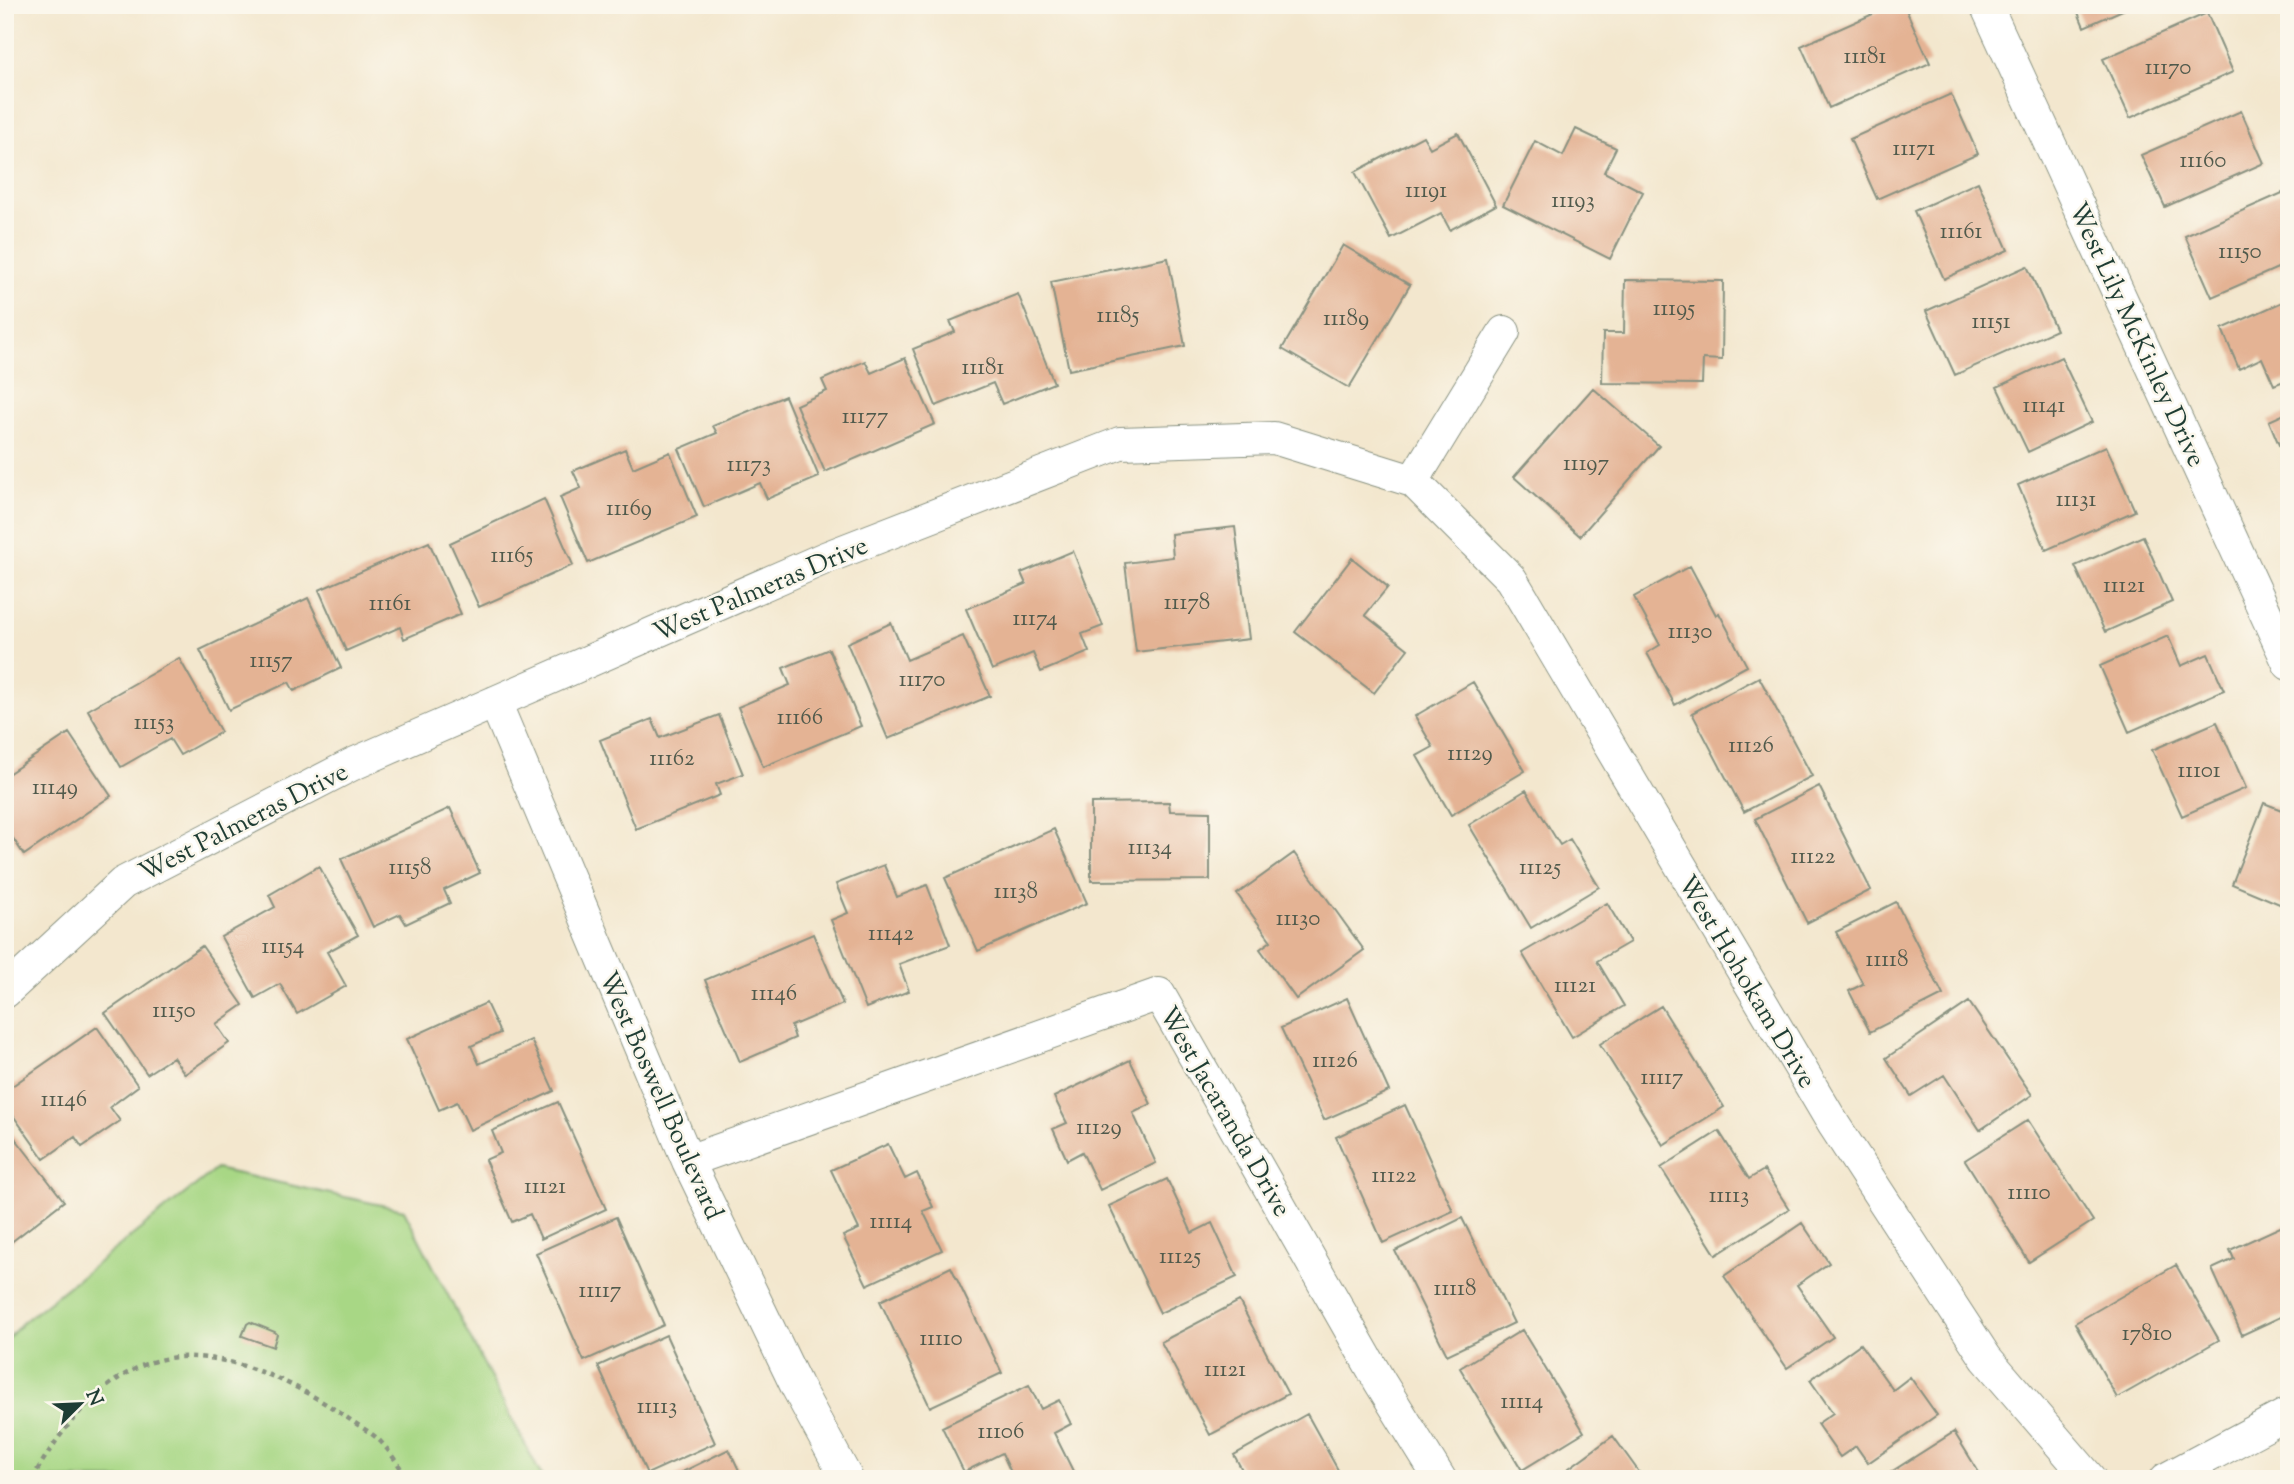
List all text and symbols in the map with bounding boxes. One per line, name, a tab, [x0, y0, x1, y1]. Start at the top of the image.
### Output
house number: 11181	[1844, 41, 1887, 74]
house number: 11170	[2145, 52, 2191, 85]
house number: 11171	[1893, 133, 1936, 166]
house number: 11160	[2179, 145, 2227, 178]
house number: 11191	[1405, 175, 1447, 208]
house number: 11193	[1551, 185, 1595, 218]
street label: West Lily McKinley Drive	[2058, 197, 2213, 473]
house number: 11161	[1940, 216, 1982, 249]
house number: 11150	[2218, 236, 2262, 269]
house number: 11195	[1653, 293, 1695, 326]
house number: 11185	[1097, 300, 1140, 333]
house number: 11189	[1323, 303, 1369, 336]
house number: 11151	[1971, 306, 2011, 339]
house number: 11181	[962, 352, 1005, 385]
house number: 11141	[2023, 390, 2066, 423]
house number: 11177	[842, 401, 889, 434]
house number: 11197	[1563, 448, 1609, 481]
house number: 11173	[727, 449, 771, 482]
house number: 11131	[2056, 484, 2096, 517]
house number: 11169	[606, 493, 652, 526]
street label: West Palmeras Drive	[648, 528, 874, 652]
house number: 11165	[491, 540, 534, 573]
house number: 11121	[2103, 570, 2145, 603]
house number: 11178	[1164, 587, 1210, 620]
house number: 11161	[369, 588, 411, 621]
house number: 11174	[1012, 603, 1058, 636]
house number: 11130	[1668, 616, 1712, 649]
house number: 11157	[250, 645, 293, 678]
house number: 11170	[899, 664, 945, 697]
house number: 11166	[777, 702, 823, 735]
house number: 11153	[134, 707, 174, 740]
house number: 11126	[1728, 730, 1774, 763]
house number: 11129	[1447, 738, 1493, 771]
house number: 11162	[649, 743, 695, 776]
street label: West Palmeras Drive	[133, 755, 355, 892]
house number: 11101	[2178, 755, 2221, 788]
house number: 11149	[32, 772, 78, 805]
house number: 11134	[1128, 832, 1172, 865]
house number: 11122	[1791, 841, 1836, 874]
house number: 11158	[389, 852, 431, 885]
house number: 11125	[1519, 852, 1561, 885]
street label: West Hohokam Drive	[1668, 869, 1824, 1096]
house number: 11138	[994, 876, 1038, 909]
house number: 11130	[1276, 903, 1320, 936]
house number: 11142	[868, 918, 914, 951]
house number: 11154	[262, 931, 304, 964]
house number: 11118	[1866, 944, 1908, 977]
street label: West Boswell Boulevard	[588, 966, 731, 1227]
house number: 11121	[1554, 970, 1596, 1003]
house number: 11146	[751, 978, 797, 1011]
house number: 11150	[152, 995, 196, 1028]
street label: West Jacaranda Drive	[1148, 1000, 1299, 1224]
house number: 11126	[1312, 1045, 1358, 1078]
house number: 11117	[1641, 1062, 1684, 1095]
house number: 11146	[41, 1084, 87, 1117]
house number: 11129	[1076, 1112, 1122, 1145]
house number: 11122	[1372, 1160, 1417, 1193]
house number: 11121	[524, 1171, 566, 1204]
house number: 11110	[2007, 1177, 2051, 1210]
house number: 11113	[1709, 1180, 1749, 1213]
house number: 11114	[870, 1206, 912, 1239]
house number: 11125	[1159, 1241, 1201, 1274]
house number: 11118	[1434, 1273, 1476, 1306]
house number: 11117	[579, 1275, 622, 1308]
house number: 17810	[2122, 1318, 2172, 1351]
house number: 11110	[919, 1323, 963, 1356]
house number: 11121	[1204, 1354, 1246, 1387]
north arrow	[46, 1368, 116, 1438]
text: N	[78, 1386, 109, 1411]
house number: 11114	[1501, 1386, 1543, 1419]
house number: 11113	[637, 1391, 677, 1424]
house number: 11106	[978, 1416, 1024, 1449]

